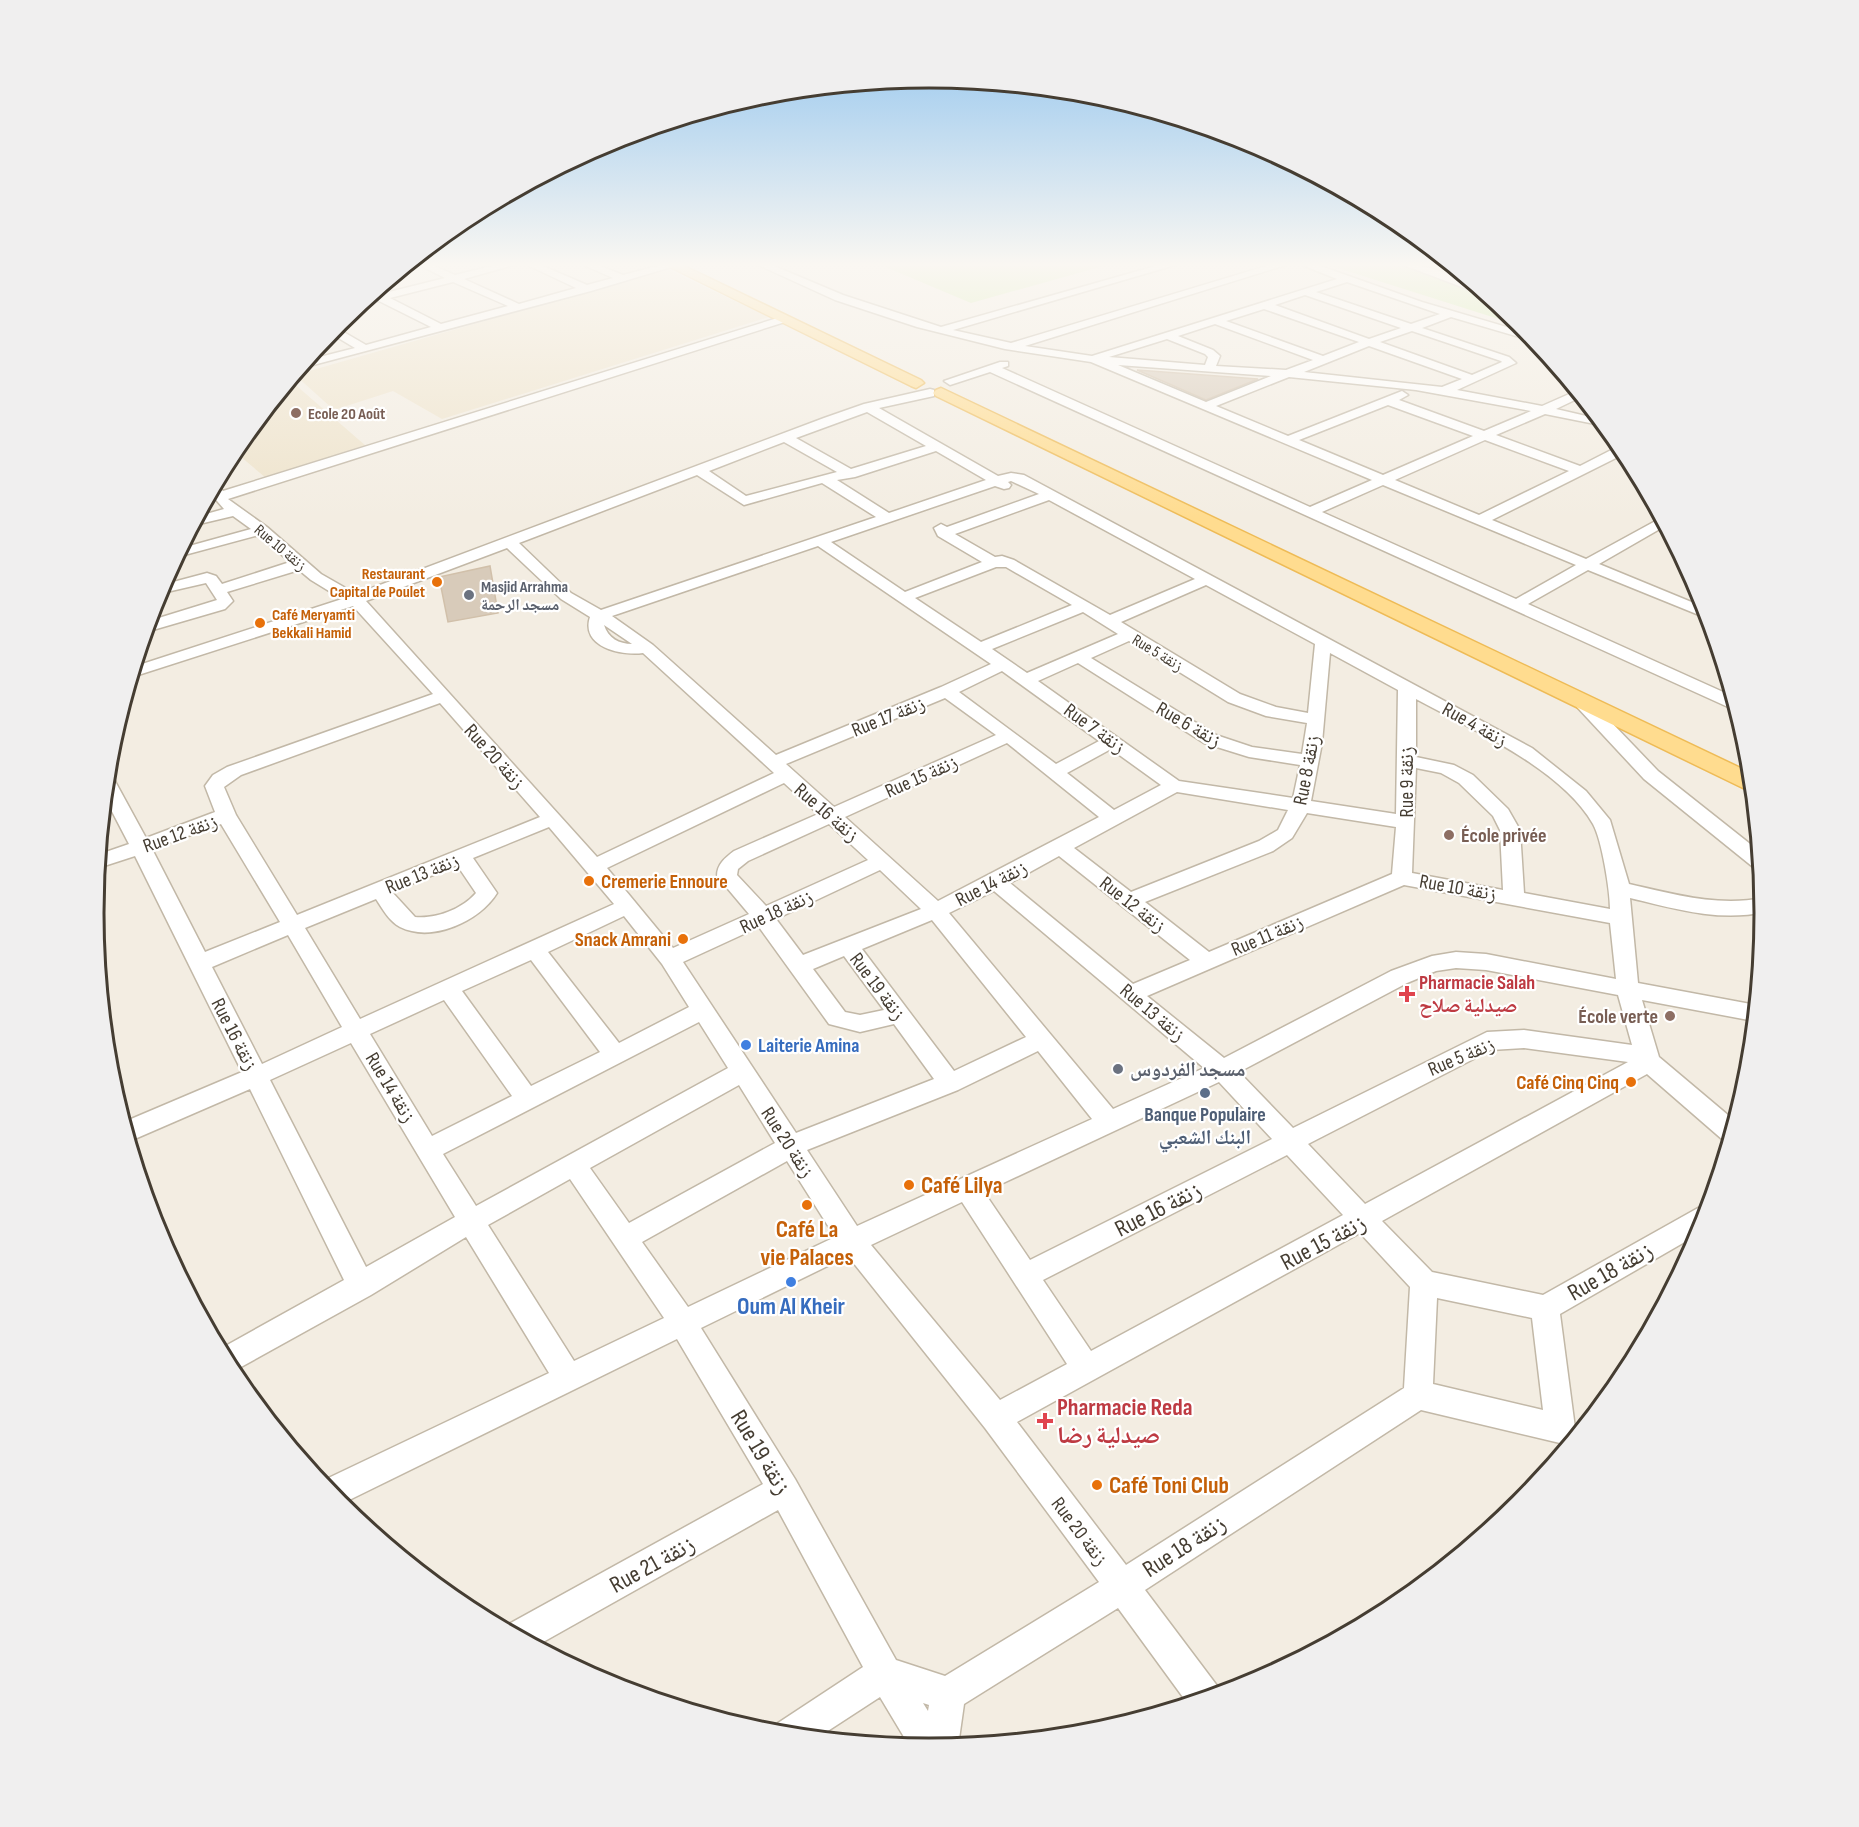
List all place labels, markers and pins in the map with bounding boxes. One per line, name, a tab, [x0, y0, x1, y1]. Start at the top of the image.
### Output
place label: Ecole 20 Août	[308, 405, 385, 424]
marker: Ecole 20 Août	[289, 406, 303, 420]
place label: Restaurant Capital de Poulet	[330, 565, 425, 602]
marker: Restaurant Capital de Poulet	[430, 575, 444, 589]
place label: Masjid Arrahma مسجد الرحمة	[481, 578, 568, 615]
marker: Masjid Arrahma مسجد الرحمة	[462, 588, 476, 602]
place label: Café Meryamti Bekkali Hamid	[272, 606, 355, 643]
marker: Café Meryamti Bekkali Hamid	[253, 616, 267, 630]
place label: École privée	[1461, 824, 1547, 848]
marker: École privée	[1442, 828, 1456, 842]
place label: Cremerie Ennoure	[601, 870, 728, 894]
marker: Cremerie Ennoure	[582, 874, 596, 888]
place label: Snack Amrani	[575, 928, 671, 952]
marker: Snack Amrani	[676, 932, 690, 946]
place label: Pharmacie Salah صيدلية صلاح	[1419, 971, 1535, 1018]
marker: Pharmacie Salah صيدلية صلاح	[1400, 987, 1414, 1001]
place label: École verte	[1578, 1005, 1658, 1029]
marker: École verte	[1663, 1009, 1677, 1023]
place label: Laiterie Amina	[758, 1034, 859, 1058]
marker: Laiterie Amina	[739, 1038, 753, 1052]
place label: مسجد الفردوس	[1130, 1058, 1245, 1082]
marker: مسجد الفردوس	[1111, 1062, 1125, 1076]
place label: Café Cinq Cinq	[1516, 1071, 1619, 1095]
marker: Café Cinq Cinq	[1624, 1075, 1638, 1089]
marker: Banque Populaire البنك الشعبي	[1198, 1086, 1212, 1100]
place label: Banque Populaire البنك الشعبي	[1144, 1103, 1266, 1153]
place label: Café Lilya	[921, 1171, 1003, 1200]
marker: Café Lilya	[902, 1178, 916, 1192]
marker: Café La vie Palaces	[800, 1198, 814, 1212]
place label: Café La vie Palaces	[760, 1215, 854, 1272]
marker: Oum Al Kheir	[784, 1275, 798, 1289]
place label: Oum Al Kheir	[737, 1292, 846, 1321]
place label: Pharmacie Reda صيدلية رضا	[1057, 1393, 1193, 1450]
marker: Pharmacie Reda صيدلية رضا	[1038, 1414, 1052, 1428]
place label: Café Toni Club	[1109, 1471, 1229, 1500]
marker: Café Toni Club	[1090, 1478, 1104, 1492]

